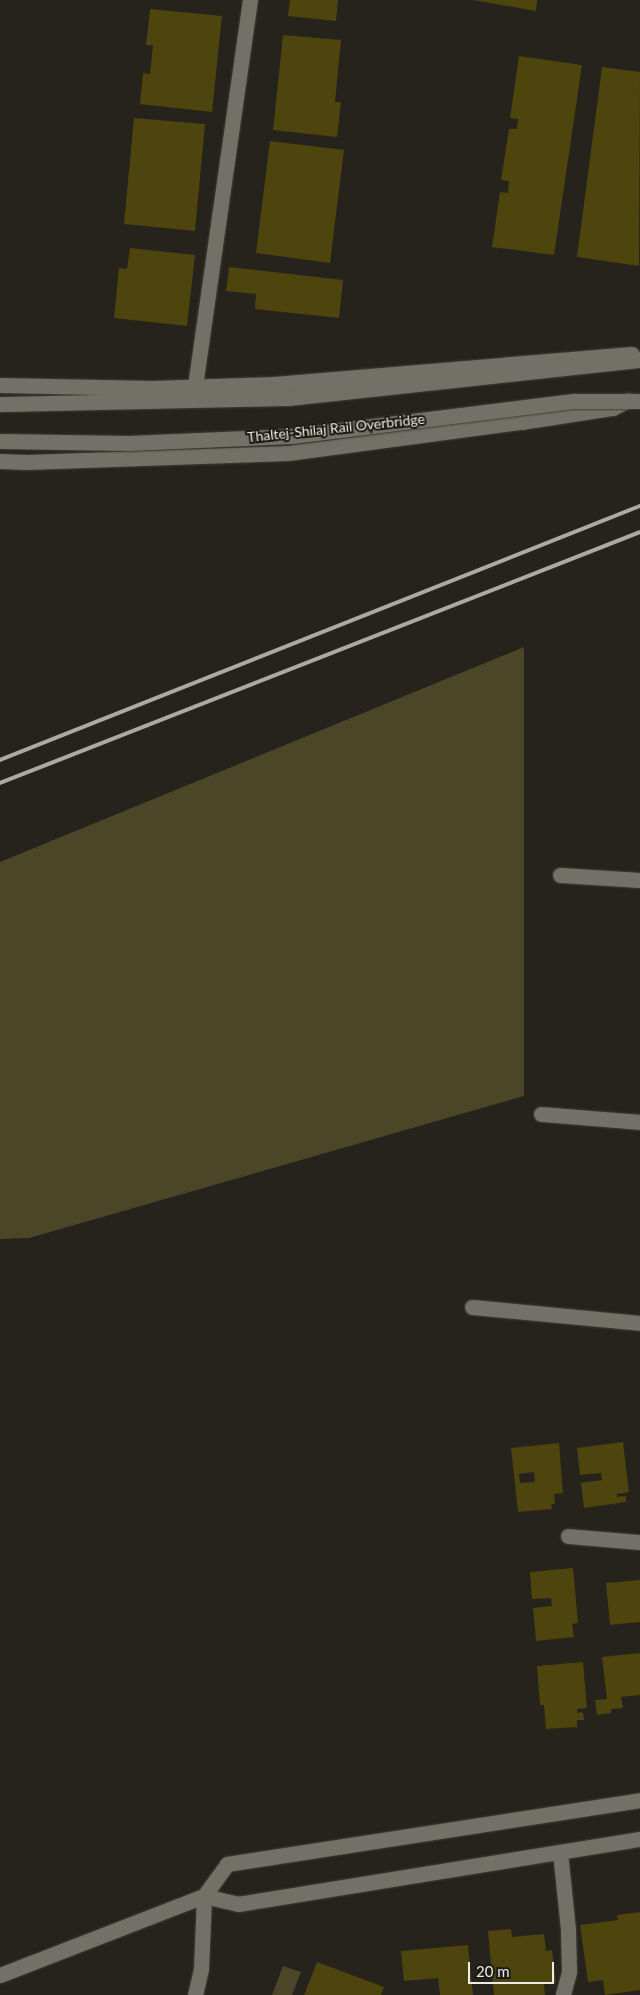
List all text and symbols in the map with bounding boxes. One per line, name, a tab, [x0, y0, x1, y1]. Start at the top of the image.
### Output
street label: Thaltej-Shilaj Rail Overbridge	[246, 410, 426, 446]
scale bar	[470, 1952, 556, 1984]
text: 20 m	[476, 1962, 510, 1980]

